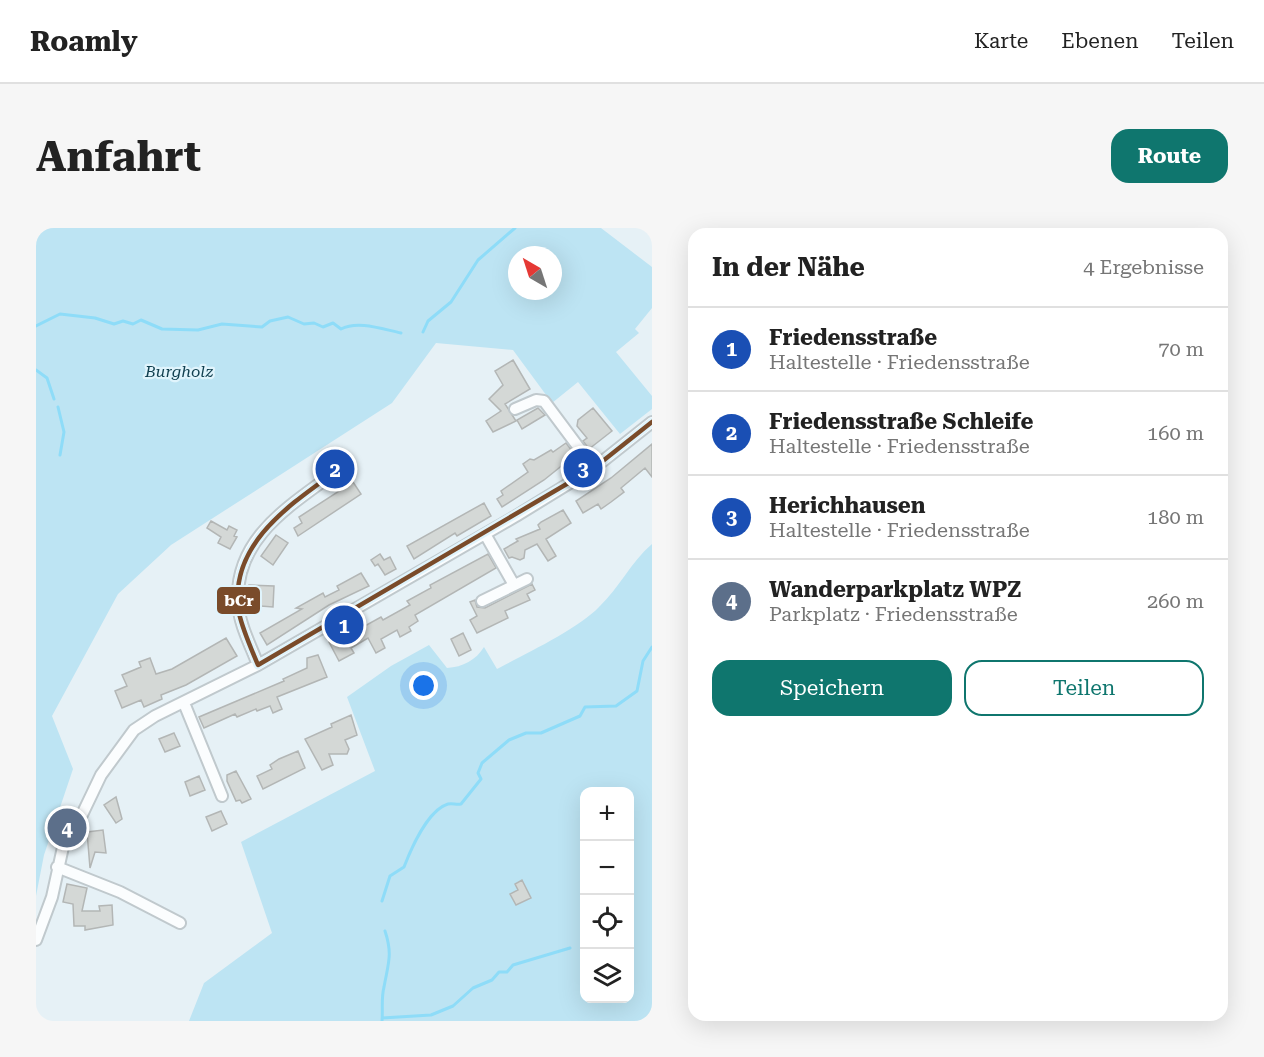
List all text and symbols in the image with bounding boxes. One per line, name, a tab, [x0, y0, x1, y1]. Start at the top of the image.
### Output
text: Roamly	[30, 25, 138, 58]
text: Karte	[974, 29, 1028, 53]
text: Ebenen	[1061, 29, 1139, 53]
text: Teilen	[1172, 29, 1234, 53]
button: Route	[1111, 129, 1228, 183]
text: Anfahrt	[36, 132, 201, 181]
north arrow	[508, 246, 562, 300]
text: In der Nähe	[712, 252, 865, 282]
text: 4 Ergebnisse	[1083, 255, 1204, 279]
text: Friedensstraße	[769, 325, 937, 350]
text: 1	[726, 337, 737, 361]
text: 70 m	[1158, 337, 1204, 361]
text: Haltestelle · Friedensstraße	[769, 350, 1030, 374]
park label: Burgholz	[144, 362, 213, 381]
text: Friedensstraße Schleife	[769, 409, 1034, 434]
text: 2	[726, 421, 737, 445]
text: 160 m	[1147, 421, 1204, 445]
text: Haltestelle · Friedensstraße	[769, 434, 1030, 458]
pin: 2	[316, 446, 354, 492]
pin: 3	[564, 446, 602, 490]
text: Herichhausen	[769, 493, 926, 518]
text: 3	[726, 505, 737, 529]
text: 180 m	[1147, 505, 1204, 529]
text: Haltestelle · Friedensstraße	[769, 518, 1030, 542]
text: Wanderparkplatz WPZ	[769, 577, 1021, 602]
line badge: bCr	[216, 586, 261, 615]
text: 4	[726, 589, 737, 613]
text: 260 m	[1147, 589, 1204, 613]
text: bCr	[224, 591, 254, 610]
pin: 1	[324, 602, 364, 648]
text: Parkplatz · Friedensstraße	[769, 602, 1018, 626]
button: Speichern	[712, 660, 952, 716]
button: Teilen	[964, 660, 1204, 716]
your location	[409, 671, 438, 700]
map controls	[580, 787, 634, 1003]
button: +	[580, 787, 634, 841]
pin: 4	[48, 806, 87, 850]
button: −	[580, 841, 634, 895]
button: locate	[580, 895, 634, 949]
button: layers	[580, 949, 634, 1003]

